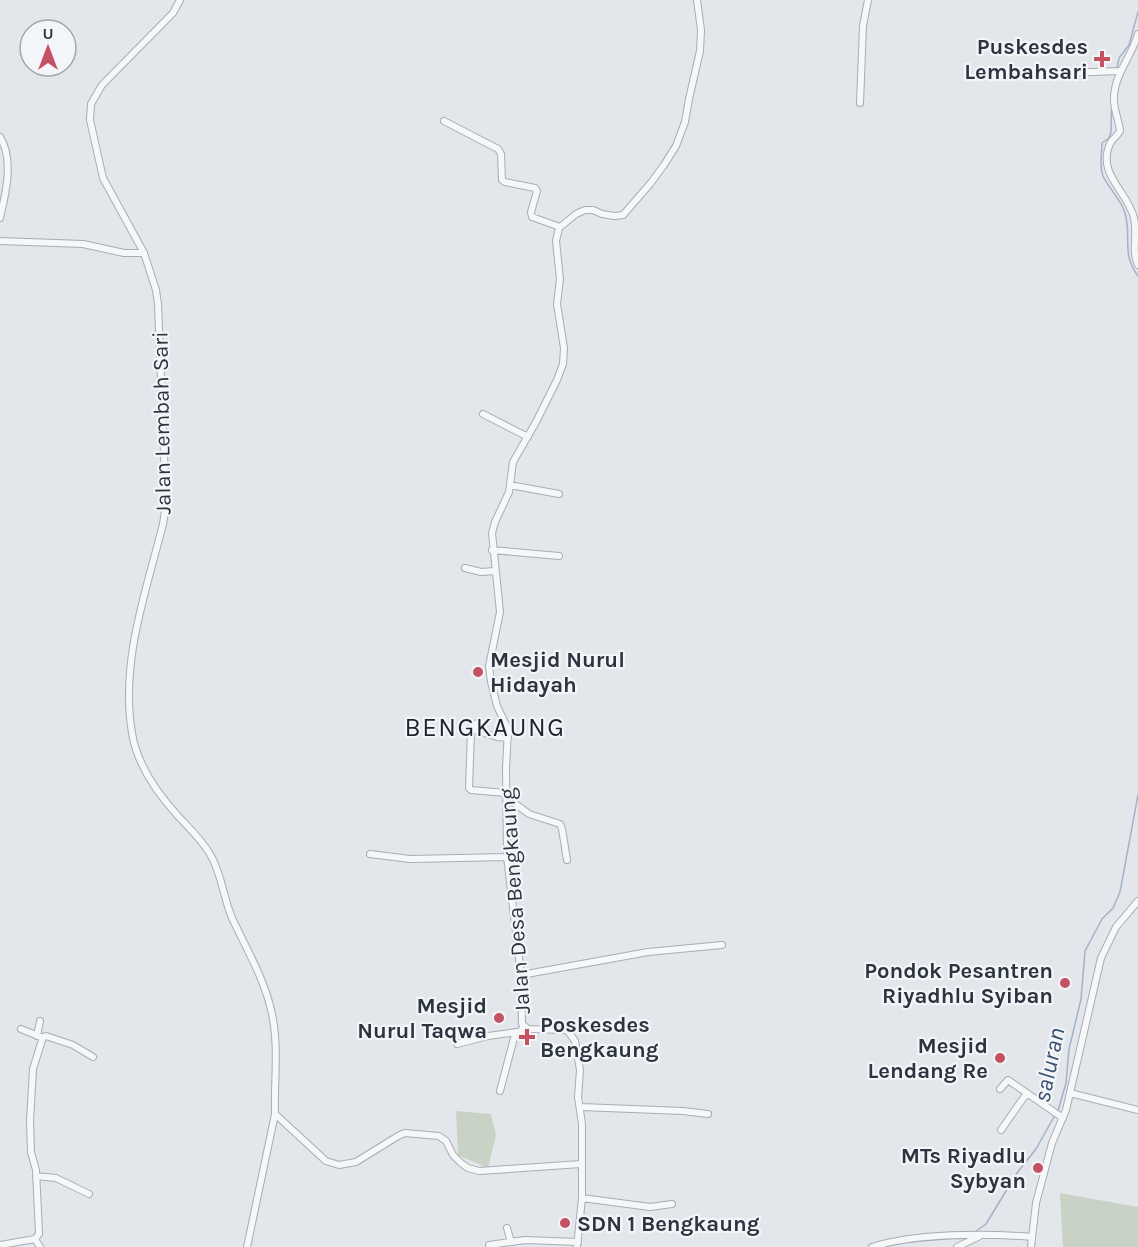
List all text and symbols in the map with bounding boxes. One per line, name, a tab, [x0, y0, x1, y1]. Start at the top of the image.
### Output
north arrow	[18, 18, 78, 78]
text: U	[42, 24, 54, 43]
place label: Puskesdes Lembahsari	[964, 34, 1088, 85]
marker: Puskesdes Lembahsari	[1093, 50, 1111, 68]
street label: Jalan Lembah Sari	[147, 331, 177, 515]
place label: Mesjid Nurul Hidayah	[490, 647, 625, 698]
marker: Mesjid Nurul Hidayah	[471, 665, 485, 679]
district label: BENGKAUNG	[404, 712, 566, 743]
street label: Jalan Desa Bengkaung	[494, 786, 536, 1015]
place label: Pondok Pesantren Riyadhlu Syiban	[864, 958, 1053, 1009]
marker: Pondok Pesantren Riyadhlu Syiban	[1058, 976, 1072, 990]
place label: Mesjid Nurul Taqwa	[357, 993, 487, 1044]
marker: Mesjid Nurul Taqwa	[492, 1011, 506, 1025]
place label: Poskesdes Bengkaung	[540, 1012, 659, 1063]
water label: saluran	[1027, 1025, 1071, 1105]
marker: Poskesdes Bengkaung	[518, 1028, 536, 1046]
place label: Mesjid Lendang Re	[867, 1033, 988, 1084]
marker: Mesjid Lendang Re	[993, 1051, 1007, 1065]
place label: MTs Riyadlu Sybyan	[901, 1143, 1026, 1194]
marker: MTs Riyadlu Sybyan	[1031, 1161, 1045, 1175]
place label: SDN 1 Bengkaung	[577, 1211, 760, 1237]
marker: SDN 1 Bengkaung	[558, 1216, 572, 1230]

